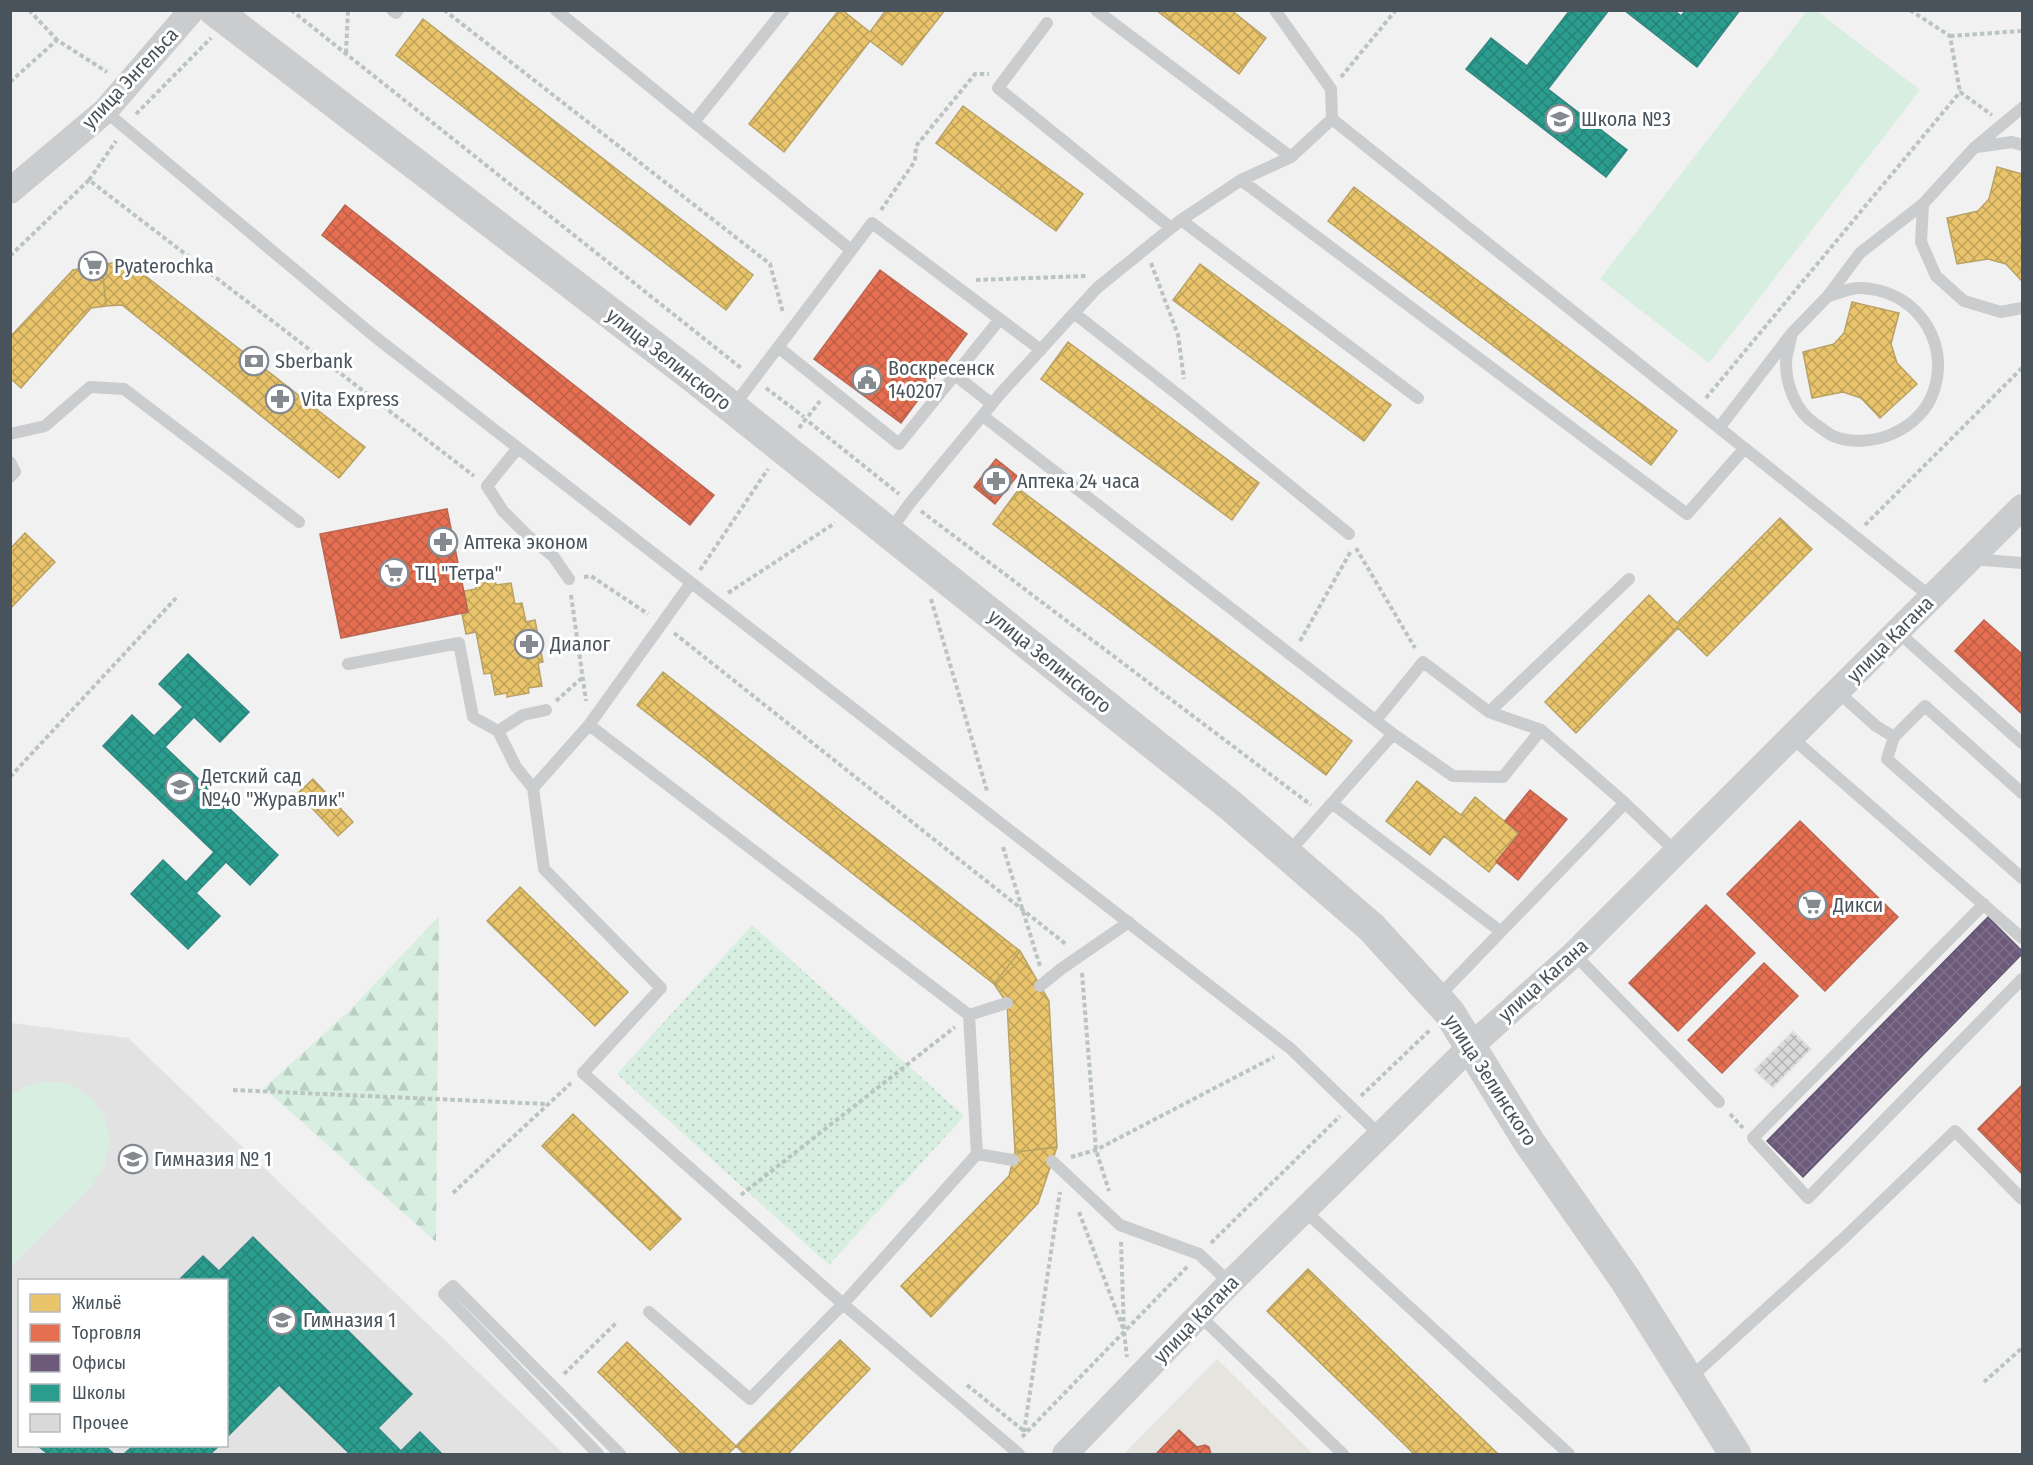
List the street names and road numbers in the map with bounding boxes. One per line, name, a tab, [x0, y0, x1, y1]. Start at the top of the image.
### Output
street label: улица Энгельса	[77, 22, 183, 134]
street label: улица Зелинского	[602, 303, 736, 415]
street label: улица Кагана	[1842, 591, 1938, 687]
street label: улица Зелинского	[984, 604, 1116, 718]
street label: улица Кагана	[1493, 933, 1593, 1027]
street label: улица Зелинского	[1440, 1010, 1542, 1150]
street label: улица Кагана	[1148, 1270, 1244, 1368]

